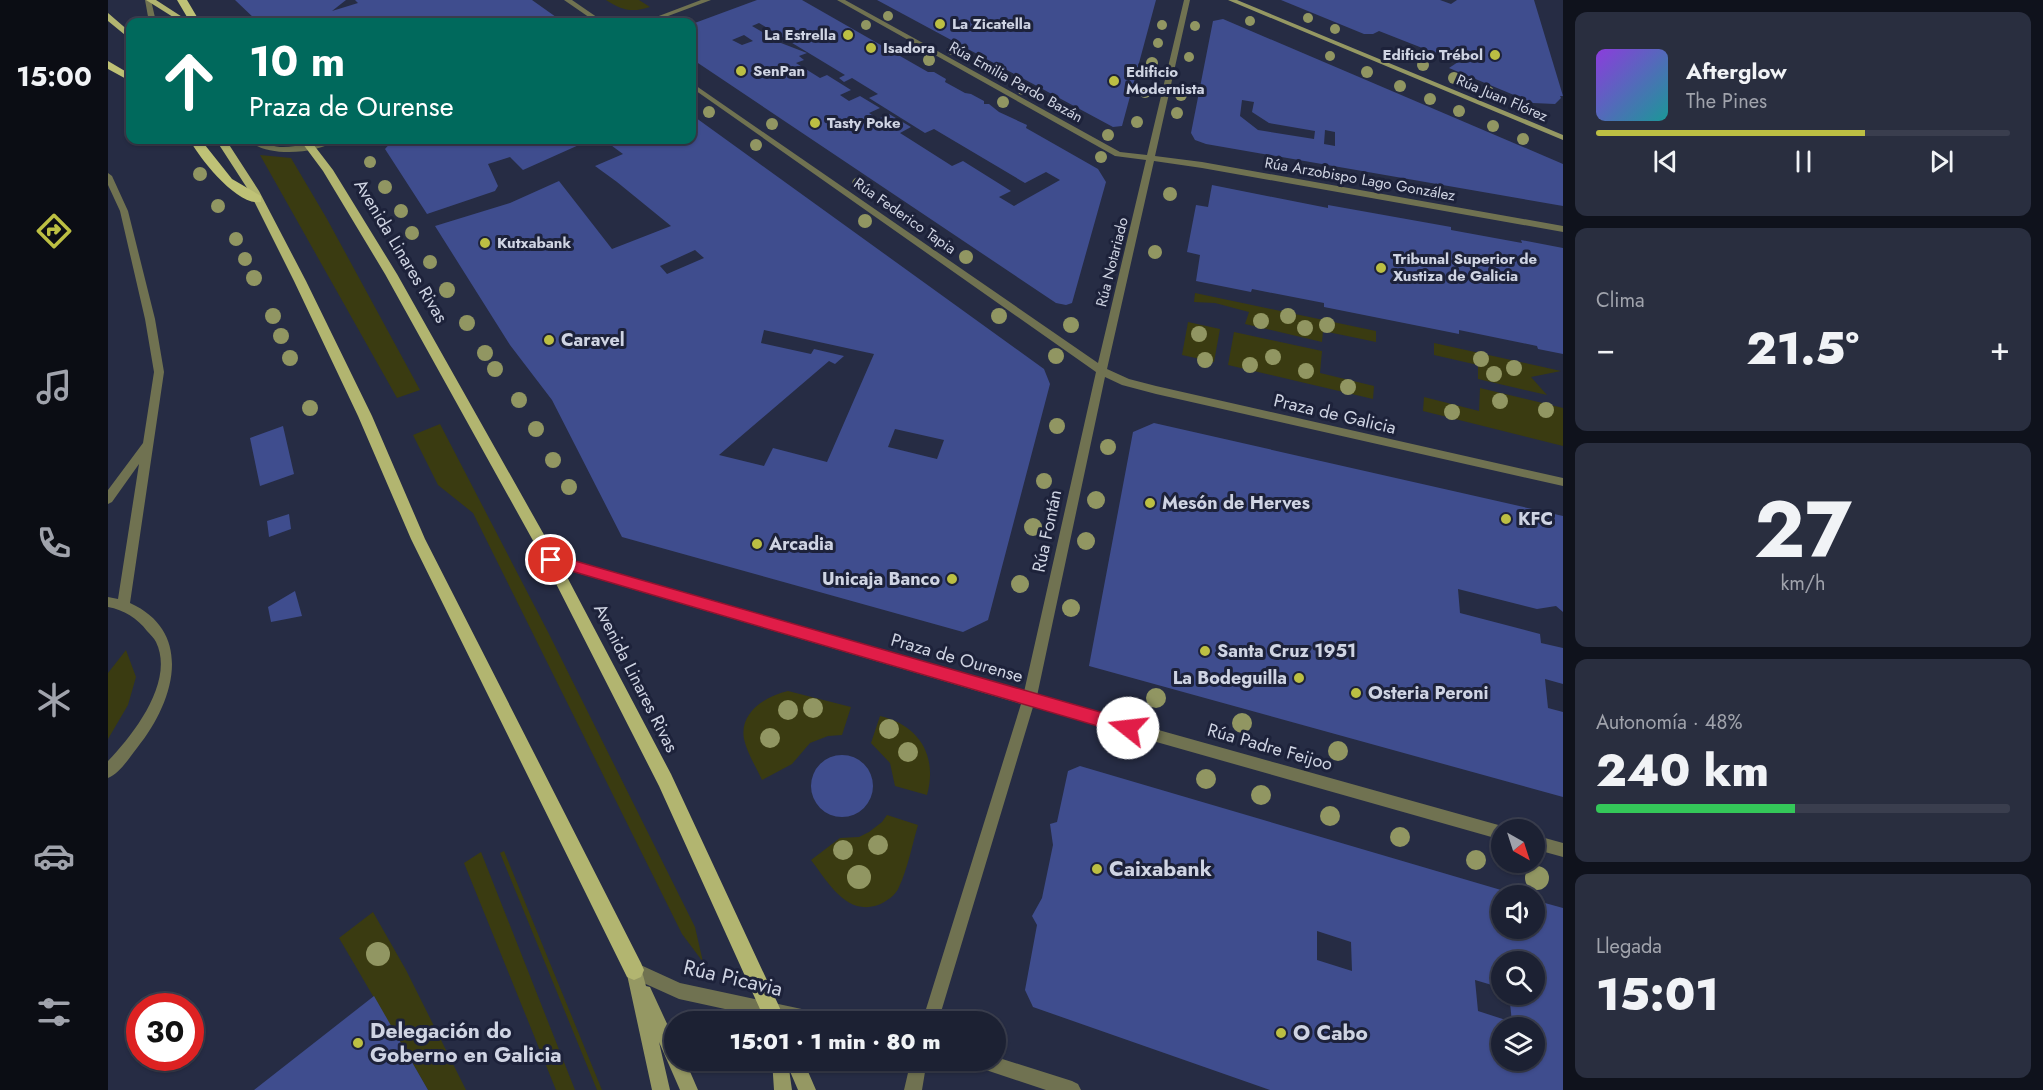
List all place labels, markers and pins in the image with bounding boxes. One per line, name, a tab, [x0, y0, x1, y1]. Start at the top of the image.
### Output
place label: La Zicatella	[952, 13, 1031, 35]
marker: La Zicatella	[933, 17, 947, 31]
place label: La Estrella	[764, 24, 836, 46]
marker: La Estrella	[841, 28, 855, 42]
place label: Isadora	[883, 37, 935, 59]
marker: Isadora	[864, 41, 878, 55]
place label: Edificio Trébol	[1382, 44, 1483, 66]
marker: Edificio Trébol	[1488, 48, 1502, 62]
place label: SenPan	[753, 60, 805, 82]
place label: Edificio Modernista	[1126, 61, 1205, 100]
marker: SenPan	[734, 64, 748, 78]
marker: Edificio Modernista	[1107, 74, 1121, 88]
place label: Tasty Poke	[827, 112, 901, 134]
marker: Tasty Poke	[808, 116, 822, 130]
place label: Kutxabank	[497, 232, 571, 254]
marker: Kutxabank	[478, 236, 492, 250]
place label: Tribunal Superior de Xustiza de Galicia	[1393, 248, 1538, 287]
marker: Tribunal Superior de Xustiza de Galicia	[1374, 261, 1388, 275]
place label: Caravel	[561, 327, 625, 353]
marker: Caravel	[542, 333, 556, 347]
place label: Mesón de Herves	[1162, 490, 1310, 516]
marker: Mesón de Herves	[1143, 496, 1157, 510]
place label: KFC	[1518, 506, 1553, 532]
marker: KFC	[1499, 512, 1513, 526]
place label: Arcadia	[768, 531, 834, 557]
pin	[525, 534, 576, 585]
marker: Arcadia	[750, 537, 764, 551]
place label: Unicaja Banco	[822, 566, 940, 592]
marker: Unicaja Banco	[945, 572, 959, 586]
place label: Santa Cruz 1951	[1217, 638, 1356, 664]
marker: Santa Cruz 1951	[1198, 644, 1212, 658]
place label: La Bodeguilla	[1173, 665, 1287, 691]
marker: La Bodeguilla	[1292, 671, 1306, 685]
place label: Osteria Peroni	[1368, 680, 1489, 706]
marker: Osteria Peroni	[1349, 686, 1363, 700]
place label: Caixabank	[1109, 854, 1212, 884]
marker: Caixabank	[1090, 862, 1104, 876]
place label: Delegación do Goberno en Galicia	[370, 1016, 562, 1070]
place label: O Cabo	[1293, 1018, 1368, 1048]
marker: O Cabo	[1274, 1026, 1288, 1040]
marker: Delegación do Goberno en Galicia	[351, 1036, 365, 1050]

